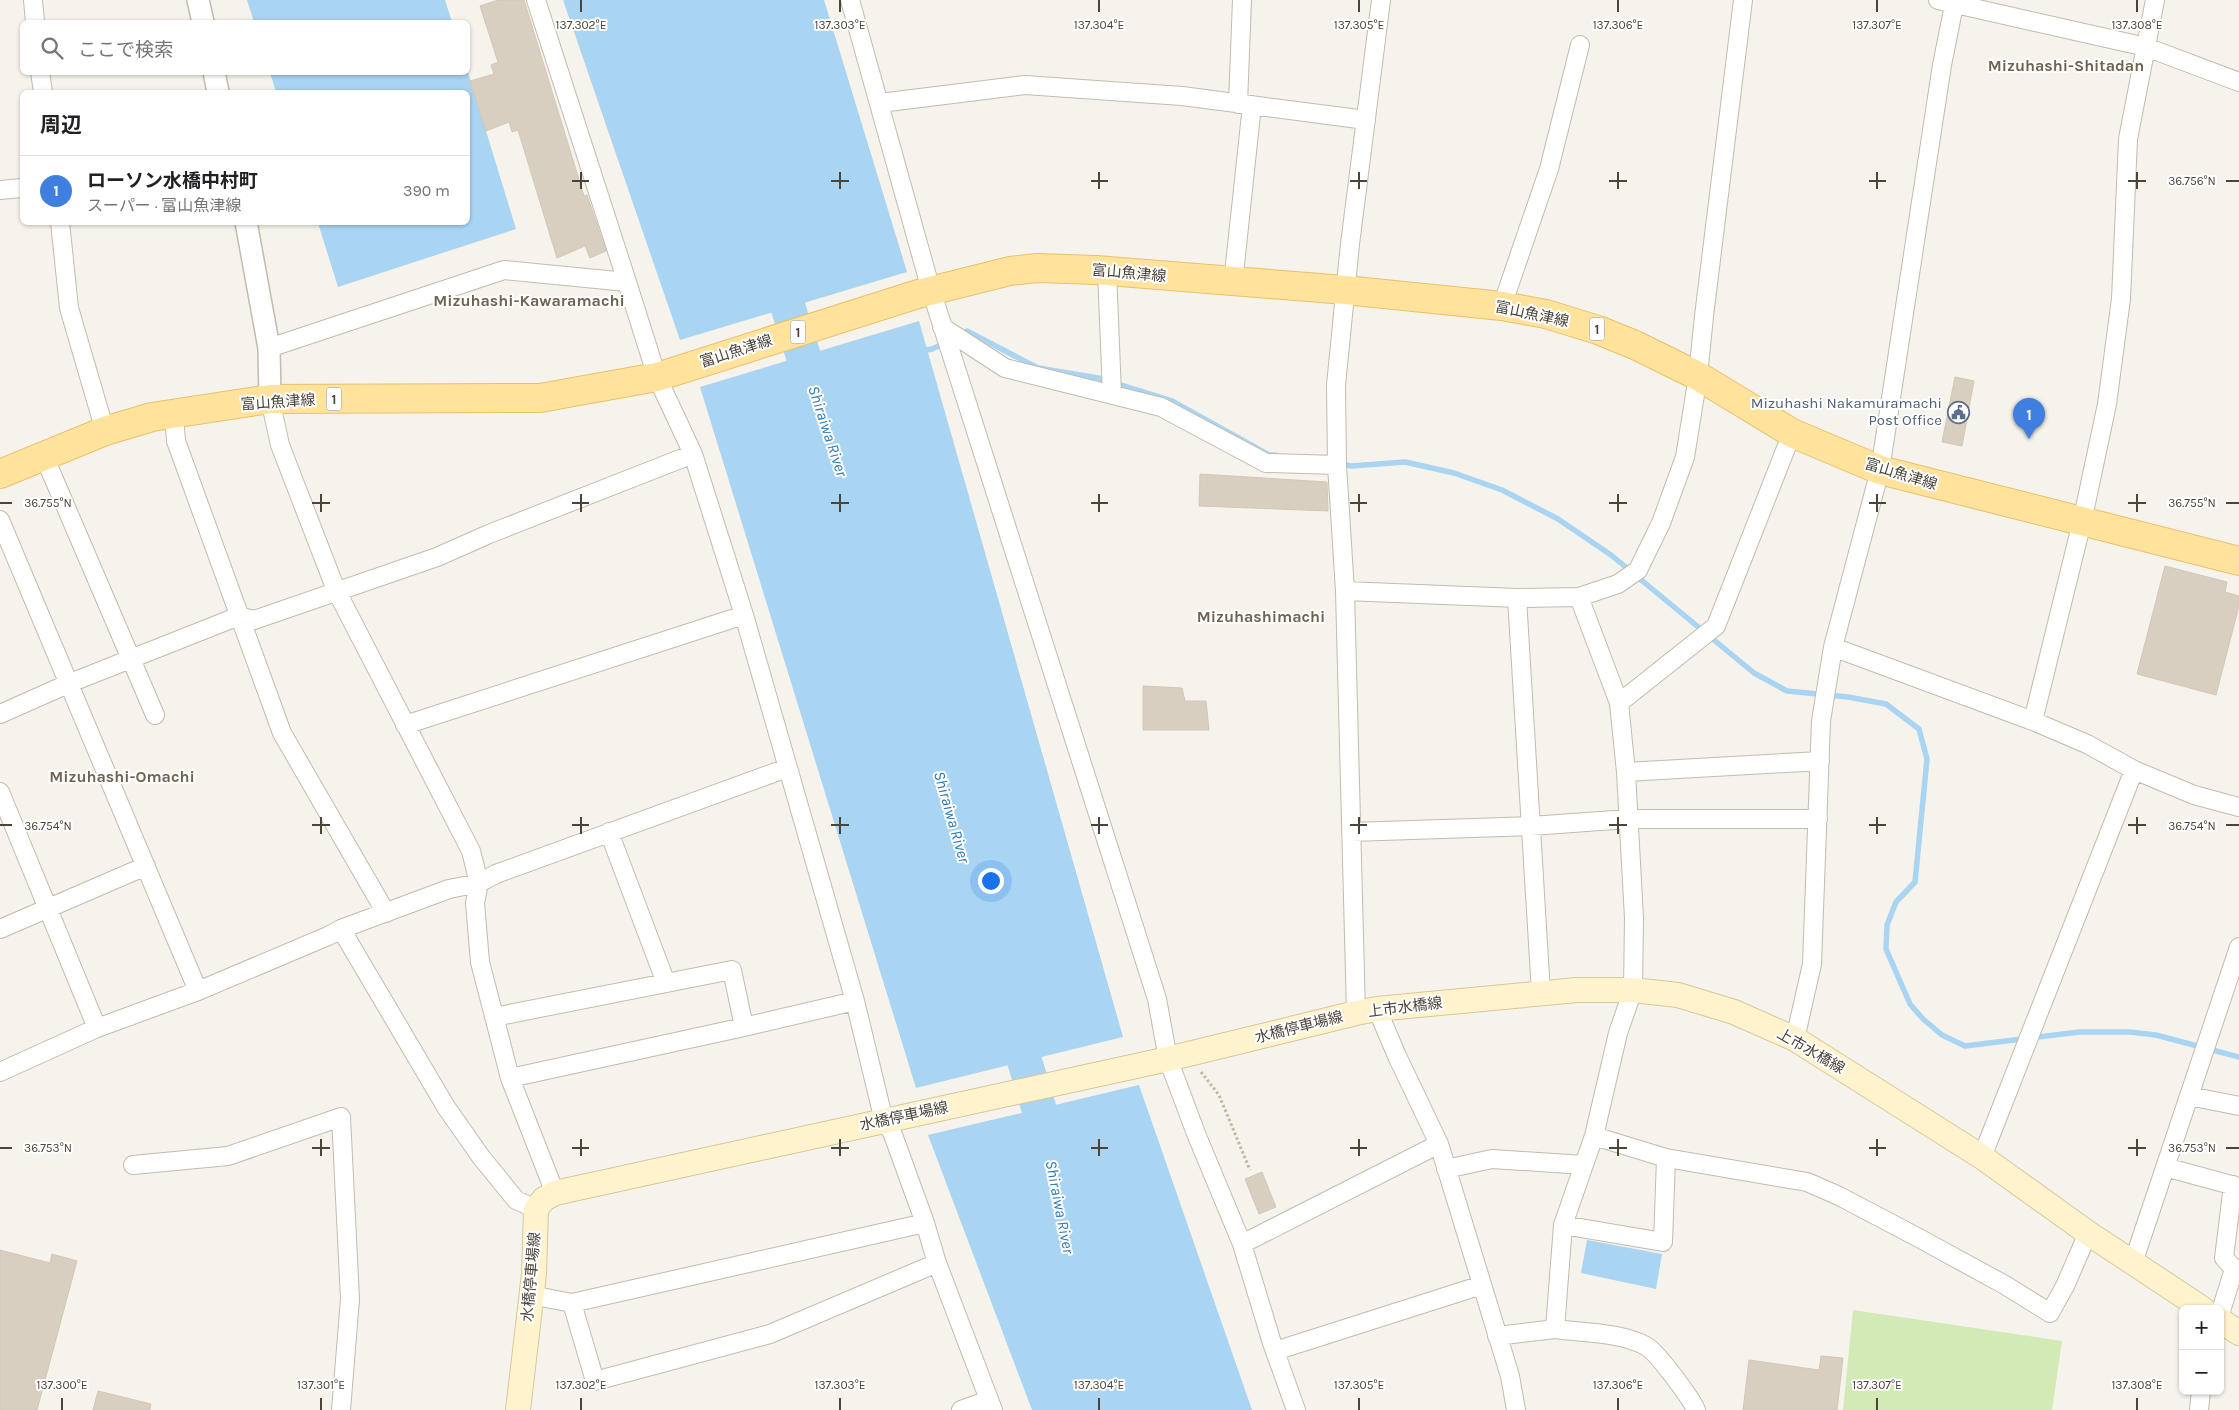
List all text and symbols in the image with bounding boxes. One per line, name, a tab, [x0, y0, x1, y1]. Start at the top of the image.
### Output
text: 137.302°E	[556, 18, 606, 32]
text: 137.303°E	[815, 18, 865, 32]
text: 137.304°E	[1074, 18, 1124, 32]
text: 137.305°E	[1334, 18, 1384, 32]
text: 137.306°E	[1593, 18, 1643, 32]
text: 137.307°E	[1852, 18, 1902, 32]
text: 137.308°E	[2111, 18, 2163, 32]
search box	[20, 20, 470, 75]
icon: search	[38, 34, 66, 62]
text: ここで検索	[78, 39, 173, 61]
district label: Mizuhashi-Shitadan	[1988, 56, 2144, 75]
text: 周辺	[40, 113, 82, 137]
text: ローソン水橋中村町	[87, 170, 258, 192]
text: 36.756°N	[2168, 174, 2216, 188]
text: 1	[53, 181, 59, 200]
text: 390 m	[403, 181, 450, 200]
text: スーパー · 富山魚津線	[87, 196, 241, 215]
street label: 富山魚津線	[1091, 261, 1167, 285]
district label: Mizuhashi-Kawaramachi	[433, 291, 625, 310]
street label: 富山魚津線	[1493, 297, 1571, 331]
road number: 1	[1590, 318, 1604, 340]
road number: 1	[790, 321, 806, 344]
street label: 富山魚津線	[698, 331, 774, 371]
water label: Shiraiwa River	[804, 383, 852, 479]
road number: 1	[326, 388, 342, 410]
street label: 富山魚津線	[240, 390, 316, 414]
place label: Mizuhashi Nakamuramachi Post Office	[1751, 394, 1942, 429]
pin: 1	[2013, 398, 2045, 439]
public building icon: Mizuhashi Nakamuramachi Post Office	[1946, 400, 1970, 424]
street label: 富山魚津線	[1862, 454, 1940, 494]
text: 36.755°N	[24, 496, 72, 510]
text: 36.755°N	[2168, 496, 2216, 510]
district label: Mizuhashimachi	[1197, 607, 1325, 626]
district label: Mizuhashi-Omachi	[49, 767, 195, 786]
water label: Shiraiwa River	[930, 769, 974, 866]
text: 36.754°N	[24, 819, 72, 833]
text: 36.754°N	[2168, 819, 2216, 833]
your location	[978, 868, 1004, 894]
street label: 上市水橋線	[1367, 993, 1443, 1021]
street label: 水橋停車場線	[1253, 1007, 1345, 1047]
street label: 上市水橋線	[1774, 1024, 1848, 1078]
street label: 水橋停車場線	[858, 1098, 950, 1134]
text: 36.753°N	[24, 1141, 72, 1155]
text: 36.753°N	[2168, 1141, 2216, 1155]
water label: Shiraiwa River	[1042, 1159, 1078, 1256]
street label: 水橋停車場線	[518, 1231, 544, 1323]
map controls	[2179, 1305, 2224, 1395]
button: +	[2179, 1305, 2224, 1350]
button: −	[2179, 1350, 2224, 1395]
text: 137.300°E	[37, 1378, 88, 1392]
text: 137.301°E	[297, 1378, 345, 1392]
text: 137.302°E	[556, 1378, 606, 1392]
text: 137.303°E	[815, 1378, 865, 1392]
text: 137.304°E	[1074, 1378, 1124, 1392]
text: 137.305°E	[1334, 1378, 1384, 1392]
text: 137.306°E	[1593, 1378, 1643, 1392]
text: 137.307°E	[1852, 1378, 1902, 1392]
text: 137.308°E	[2111, 1378, 2163, 1392]

